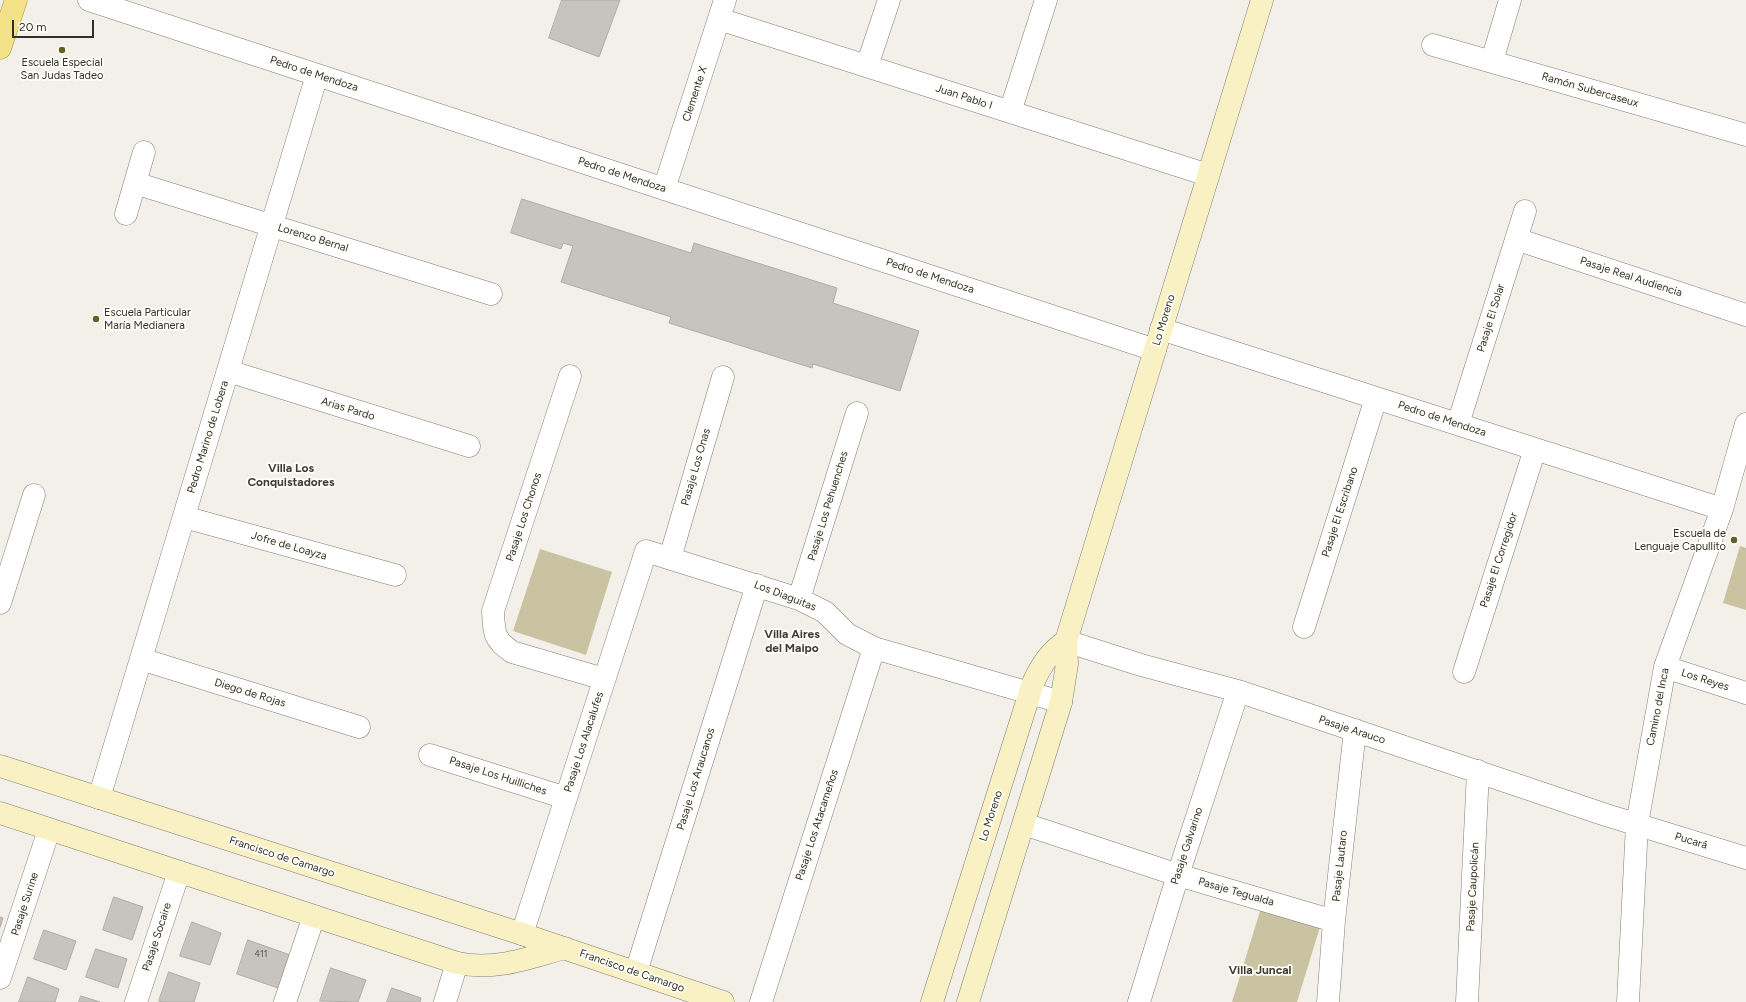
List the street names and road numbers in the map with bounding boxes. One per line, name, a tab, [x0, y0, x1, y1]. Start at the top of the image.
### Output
street label: Pedro de Mendoza	[268, 54, 360, 94]
street label: Clemente X	[680, 65, 710, 123]
street label: Ramón Subercaseux	[1540, 70, 1640, 110]
street label: Juan Pablo I	[934, 82, 994, 112]
street label: Pedro de Mendoza	[576, 155, 668, 195]
street label: Lorenzo Bernal	[276, 221, 350, 255]
street label: Pasaje Real Audiencia	[1578, 254, 1684, 300]
street label: Pedro de Mendoza	[884, 256, 976, 296]
street label: Pasaje El Solar	[1474, 282, 1508, 354]
street label: Lo Moreno	[1150, 293, 1178, 347]
street label: Pedro Marino de Lobera	[185, 379, 231, 495]
street label: Arias Pardo	[319, 395, 377, 423]
street label: Pedro de Mendoza	[1396, 399, 1488, 439]
street label: Pasaje Los Onas	[679, 427, 713, 507]
street label: Pasaje Los Pehuenches	[805, 449, 851, 563]
street label: Pasaje El Escribano	[1319, 465, 1361, 559]
street label: Pasaje Los Chonos	[503, 471, 545, 563]
street label: Pasaje El Corregidor	[1477, 511, 1521, 609]
street label: Jofre de Loayza	[250, 529, 328, 563]
street label: Los Diaguitas	[752, 578, 818, 614]
street label: Los Reyes	[1679, 666, 1731, 694]
street label: Camino del Inca	[1644, 667, 1672, 747]
street label: Diego de Rojas	[213, 676, 287, 710]
street label: Pasaje Los Alacalufes	[562, 690, 606, 794]
street label: Pasaje Arauco	[1317, 713, 1387, 747]
street label: Pasaje Los Araucanos	[674, 726, 718, 832]
street label: Pasaje Los Huilliches	[448, 754, 548, 798]
street label: Pasaje Los Atacameños	[793, 768, 841, 882]
street label: Lo Moreno	[977, 789, 1005, 843]
street label: Pasaje Galvarino	[1168, 806, 1206, 886]
street label: Pasaje Lautaro	[1330, 830, 1350, 902]
street label: Pucará	[1673, 830, 1709, 852]
street label: Francisco de Camargo	[228, 834, 336, 880]
street label: Pasaje Caupolicán	[1464, 842, 1482, 932]
street label: Pasaje Surine	[9, 871, 41, 937]
street label: Pasaje Tegualda	[1197, 875, 1275, 909]
street label: Pasaje Socaire	[140, 901, 174, 973]
street label: Francisco de Camargo	[578, 947, 686, 995]

